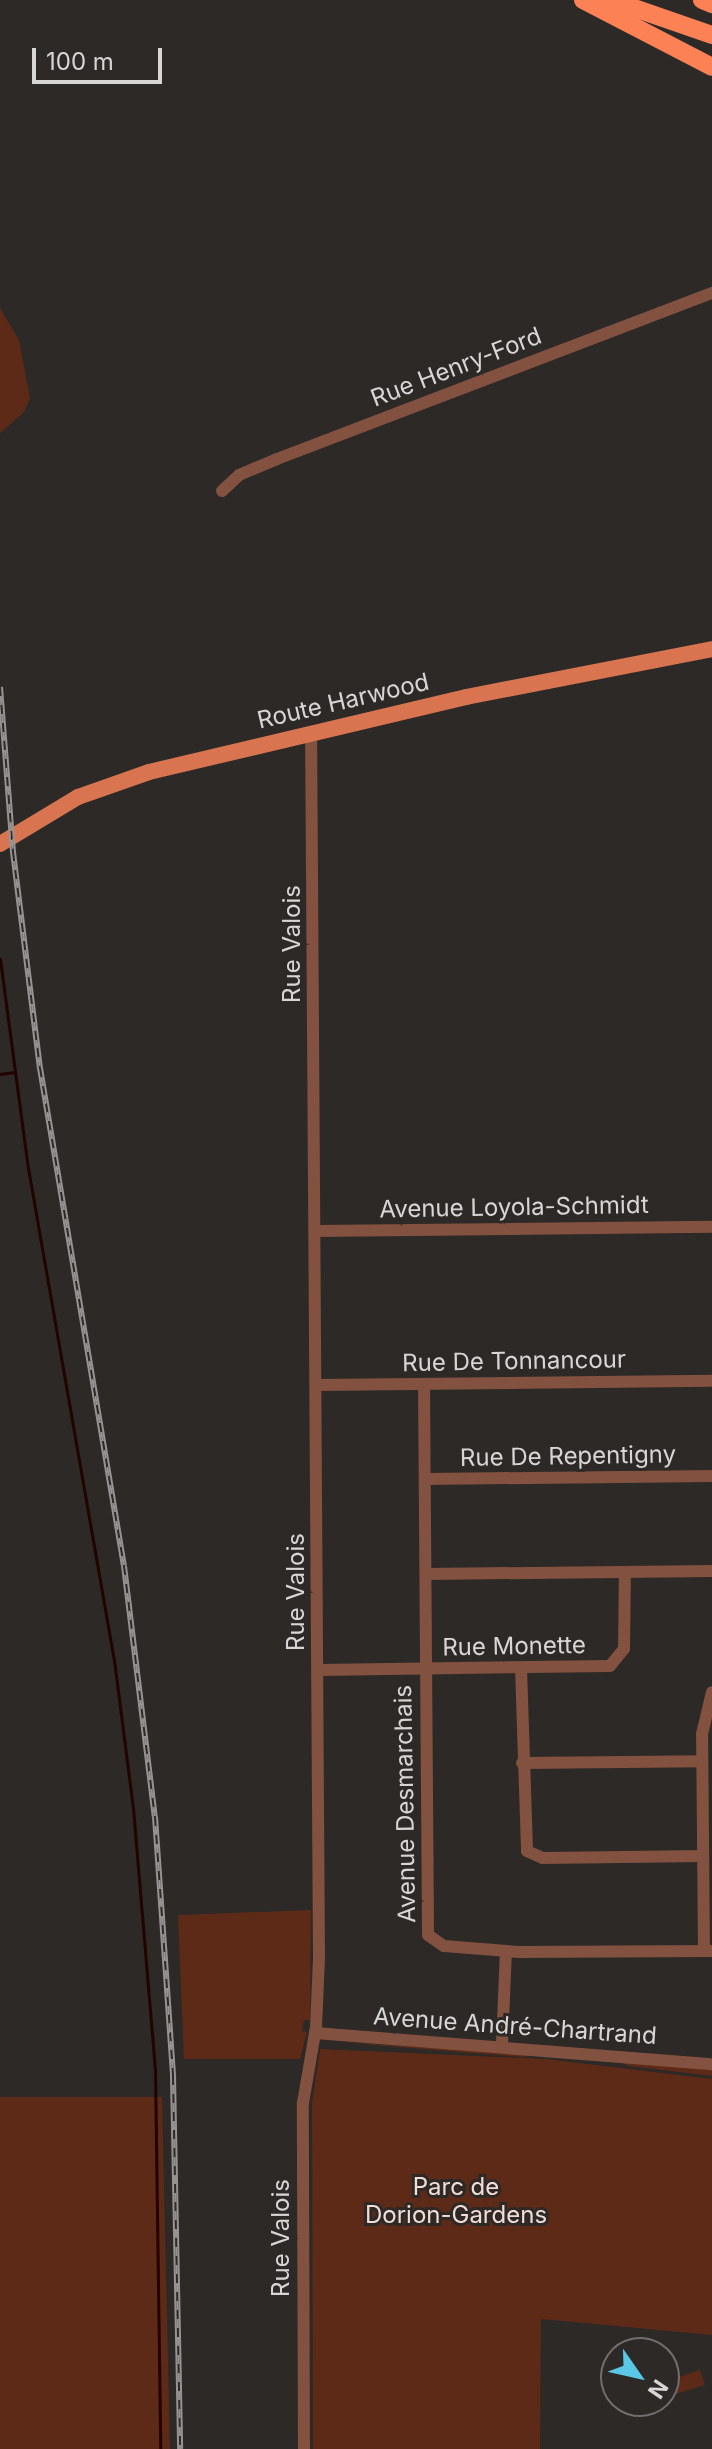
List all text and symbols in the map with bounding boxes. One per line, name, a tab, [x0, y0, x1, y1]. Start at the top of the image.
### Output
scale bar	[36, 32, 166, 82]
text: 100 m	[46, 47, 114, 76]
street label: Rue Henry-Ford	[367, 321, 545, 413]
street label: Route Harwood	[254, 667, 432, 735]
street label: Rue Valois	[278, 885, 306, 1003]
street label: Avenue Loyola-Schmidt	[379, 1190, 649, 1224]
street label: Rue De Tonnancour	[402, 1345, 626, 1377]
street label: Rue De Repentigny	[460, 1440, 676, 1472]
street label: Rue Valois	[282, 1533, 310, 1651]
street label: Rue Monette	[442, 1630, 586, 1662]
street label: Avenue Desmarchais	[389, 1685, 421, 1923]
street label: Avenue André-Chartrand	[372, 2002, 658, 2050]
park label: Parc de Dorion-Gardens	[365, 2173, 547, 2229]
street label: Rue Valois	[267, 2179, 295, 2297]
north arrow	[600, 2337, 680, 2417]
text: N	[643, 2375, 674, 2404]

